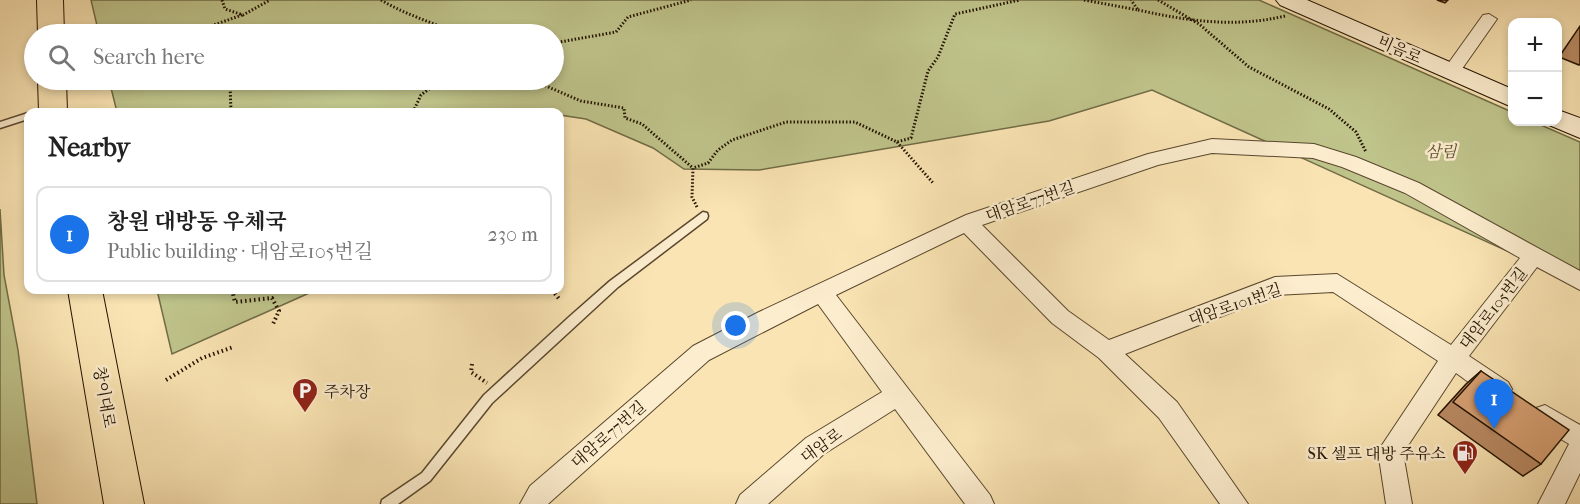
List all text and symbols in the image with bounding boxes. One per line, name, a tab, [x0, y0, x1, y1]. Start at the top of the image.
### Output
map controls	[1508, 18, 1562, 126]
button: +	[1508, 18, 1562, 72]
search box	[24, 24, 564, 90]
street label: 비음로	[1375, 31, 1425, 68]
icon: search	[45, 41, 78, 74]
text: Search here	[93, 44, 205, 70]
button: −	[1508, 72, 1562, 126]
text: Nearby	[48, 132, 130, 163]
park label: 삼림	[1426, 142, 1458, 161]
street label: 대암로77번길	[983, 177, 1077, 226]
text: 창원 대방동 우체국	[107, 209, 286, 235]
text: 1	[66, 223, 73, 246]
text: 230 m	[488, 223, 538, 246]
text: Public building · 대암로105번길	[107, 240, 373, 263]
street label: 대암로105번길	[1456, 264, 1531, 353]
street label: 대암로101번길	[1186, 280, 1284, 329]
your location	[721, 311, 750, 340]
street label: 창이대로	[90, 365, 119, 430]
parking icon: 주차장	[290, 376, 320, 414]
pin: 1	[1474, 380, 1514, 429]
place label: 주차장	[324, 382, 371, 401]
street label: 대암로77번길	[567, 397, 650, 472]
street label: 대암로	[797, 424, 846, 467]
fuel station icon: SK 셀프 대방 주유소	[1450, 438, 1480, 476]
place label: SK 셀프 대방 주유소	[1308, 444, 1446, 463]

